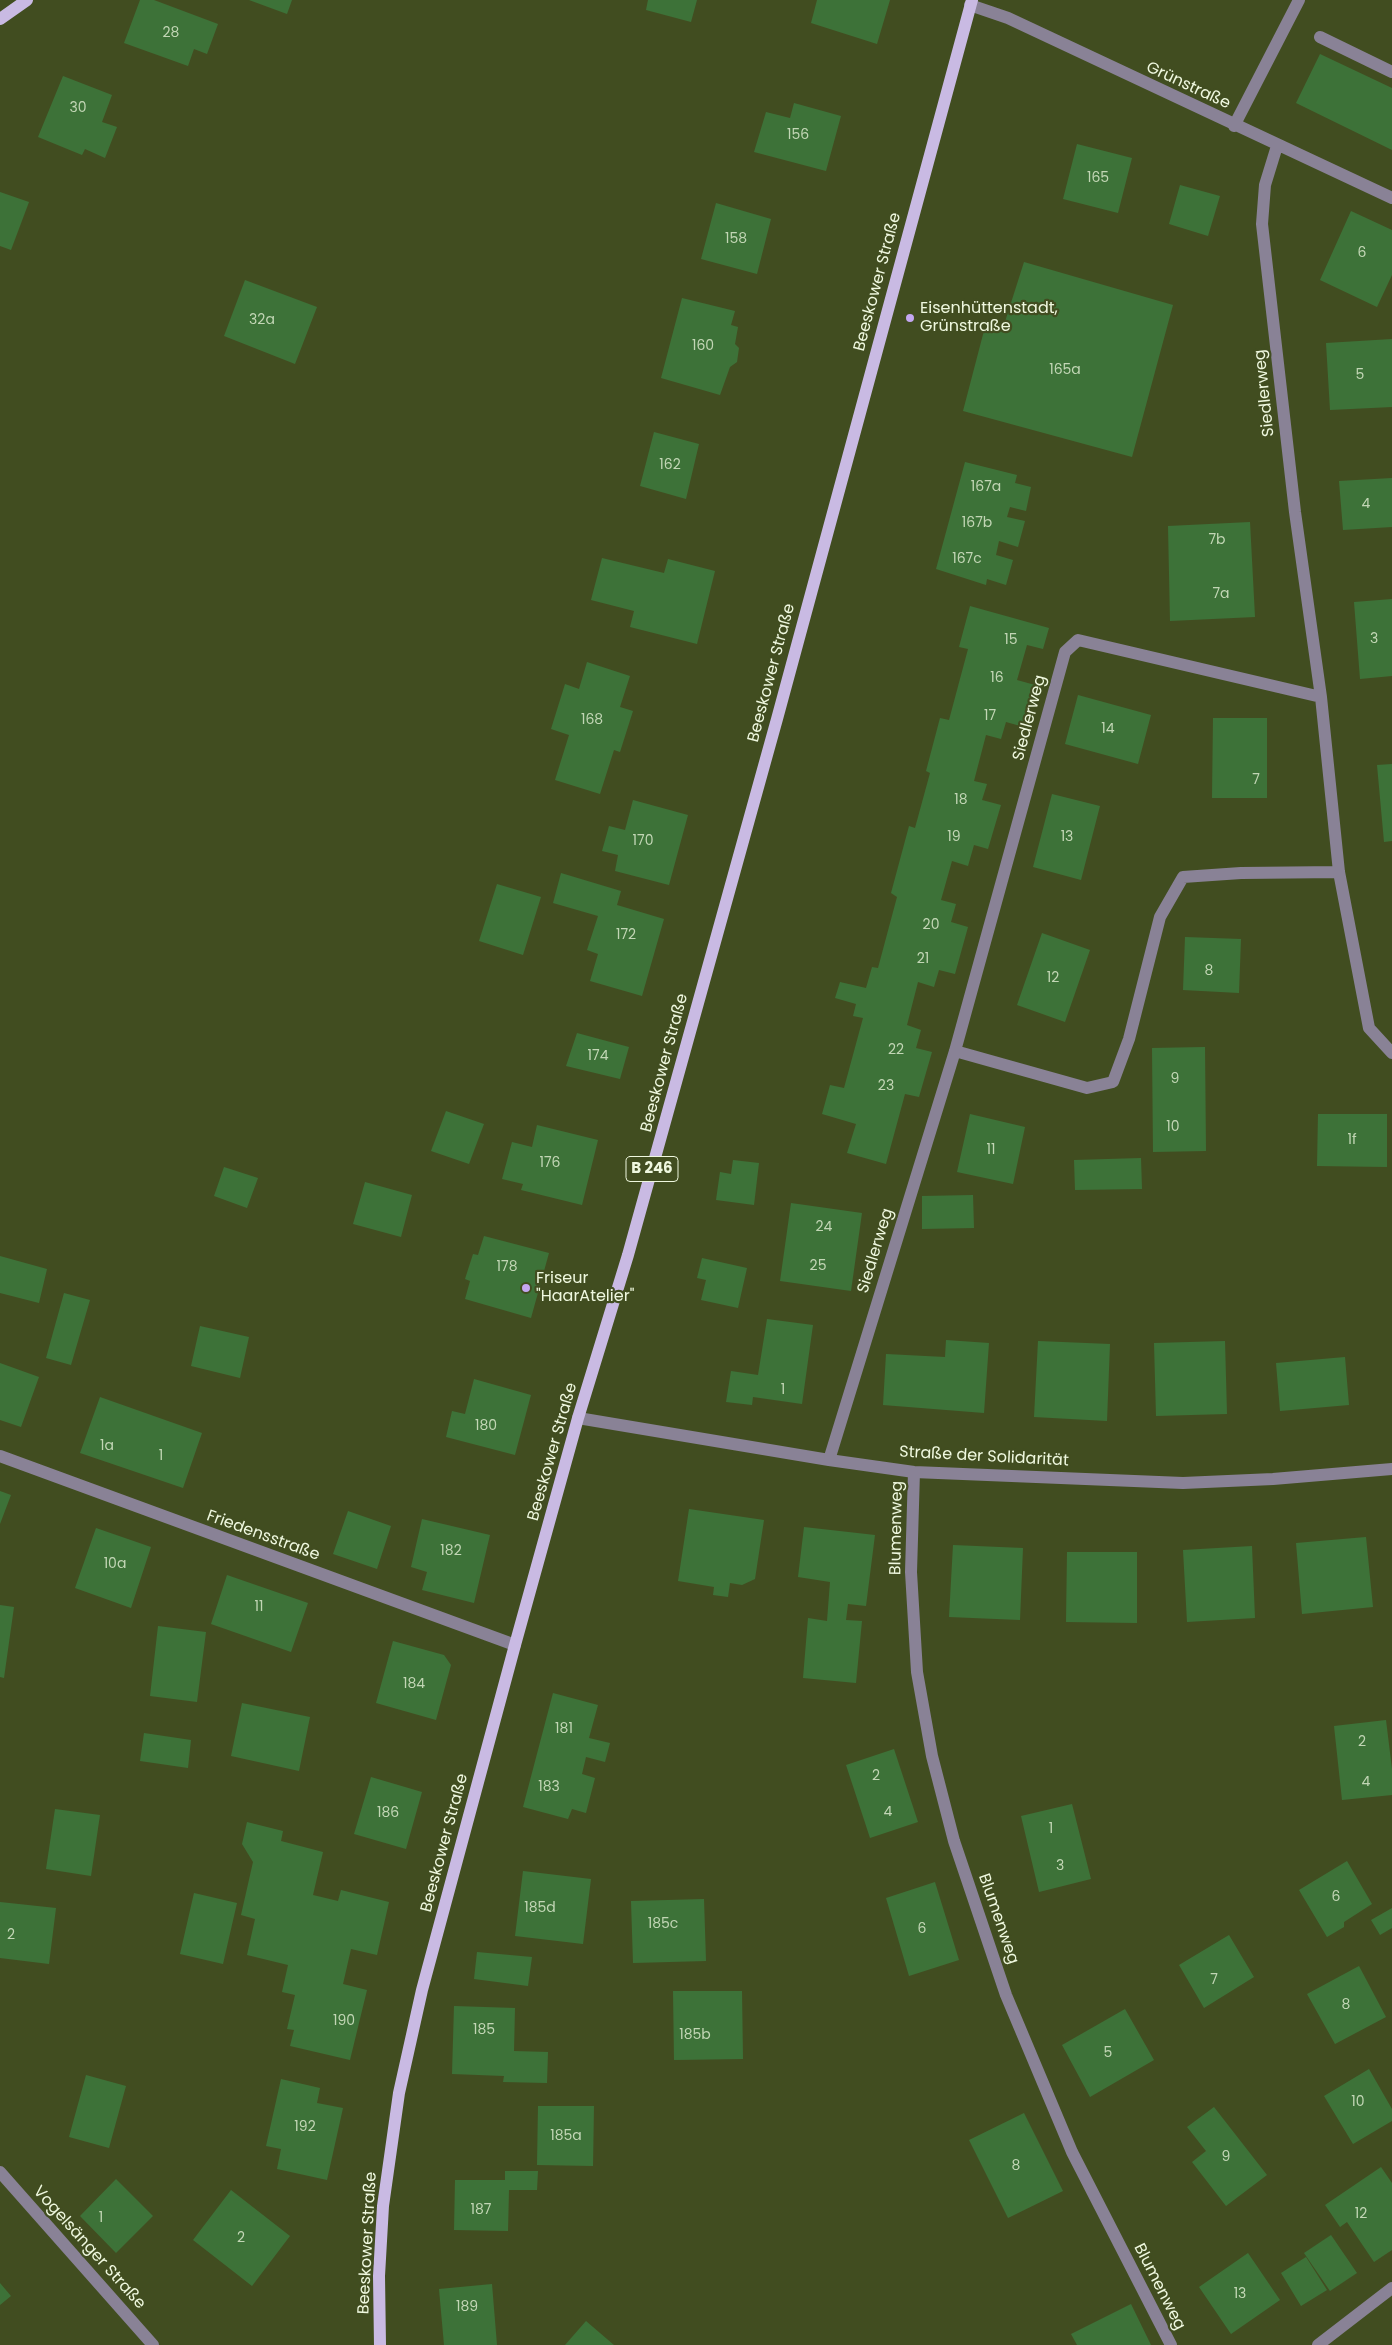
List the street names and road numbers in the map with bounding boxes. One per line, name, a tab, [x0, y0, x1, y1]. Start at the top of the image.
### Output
street label: Grünstraße	[1143, 58, 1233, 114]
street label: Beeskower Straße	[850, 211, 906, 353]
street label: Siedlerweg	[1251, 348, 1279, 438]
street label: Beeskower Straße	[744, 602, 800, 744]
street label: Siedlerweg	[1009, 673, 1051, 763]
street label: Beeskower Straße	[637, 992, 693, 1134]
road number: B 246	[626, 1156, 678, 1182]
street label: Siedlerweg	[854, 1206, 898, 1296]
street label: Beeskower Straße	[524, 1381, 582, 1523]
street label: Straße der Solidarität	[899, 1443, 1069, 1471]
street label: Blumenweg	[887, 1481, 907, 1575]
street label: Friedensstraße	[204, 1507, 322, 1565]
street label: Beeskower Straße	[417, 1772, 473, 1914]
street label: Blumenweg	[974, 1871, 1022, 1967]
street label: Beeskower Straße	[355, 2171, 381, 2315]
street label: Vogelsänger Straße	[29, 2183, 149, 2313]
street label: Blumenweg	[1129, 2241, 1189, 2333]

